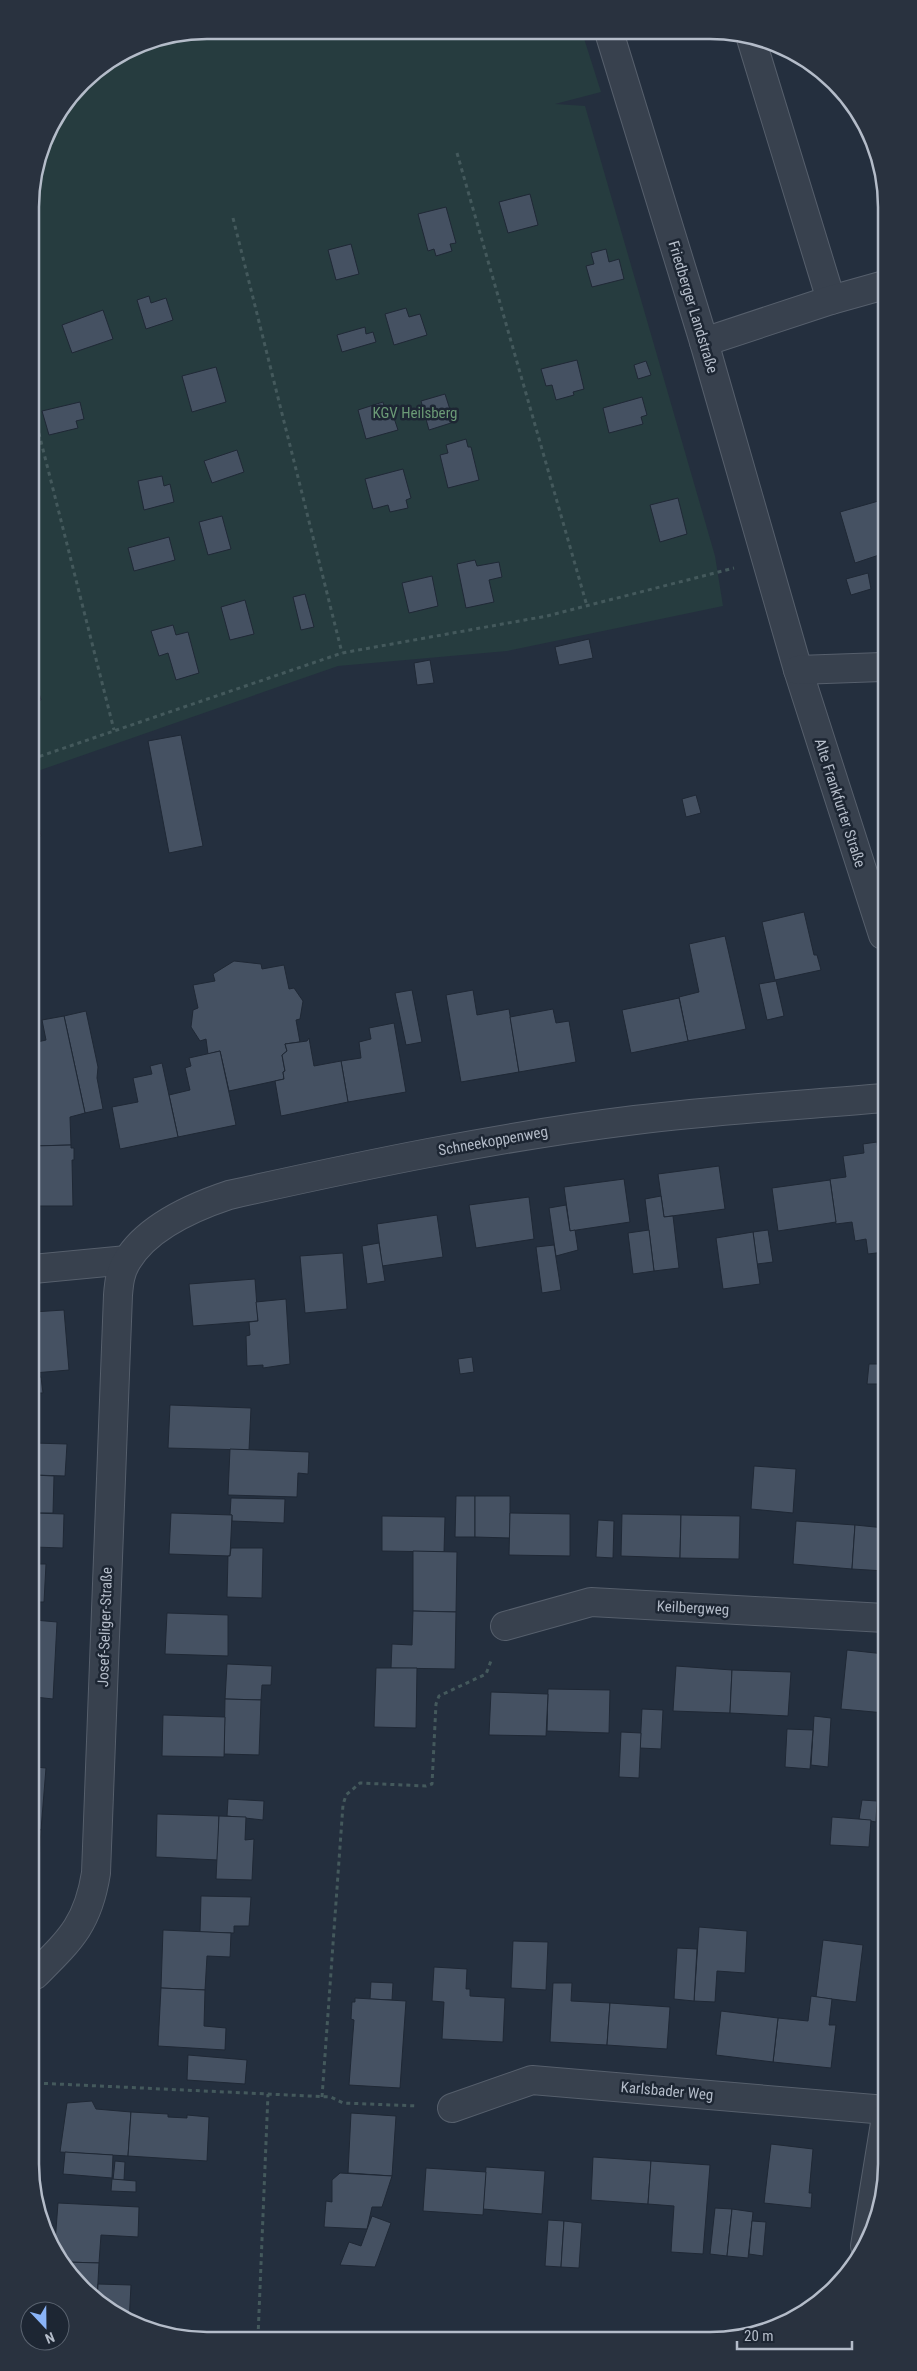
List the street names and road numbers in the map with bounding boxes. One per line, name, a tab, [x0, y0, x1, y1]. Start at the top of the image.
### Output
street label: Friedberger Landstraße	[664, 239, 722, 375]
street label: Alte Frankfurter Straße	[811, 736, 869, 870]
street label: Schneekoppenweg	[437, 1123, 549, 1159]
street label: Josef-Seliger-Straße	[94, 1567, 116, 1687]
street label: Keilbergweg	[656, 1597, 730, 1619]
street label: Karlsbader Weg	[620, 2078, 714, 2104]

